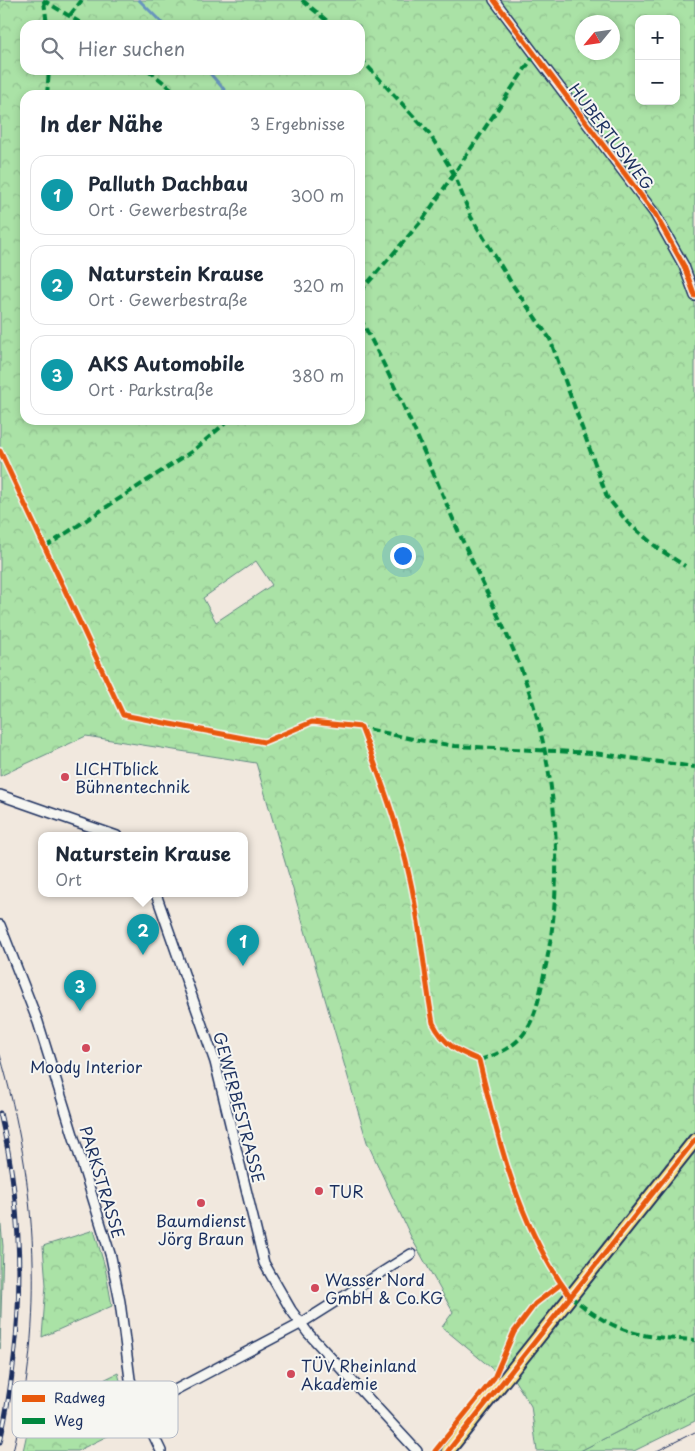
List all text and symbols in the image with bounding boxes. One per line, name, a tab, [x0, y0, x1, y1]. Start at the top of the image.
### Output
north arrow	[575, 15, 620, 60]
map controls	[635, 15, 680, 105]
button: +	[635, 15, 680, 60]
search box	[20, 20, 365, 75]
icon: search	[38, 34, 66, 62]
text: Hier suchen	[78, 34, 185, 62]
button: −	[635, 60, 680, 105]
street label: HUBERTUSWEG	[564, 78, 660, 194]
text: In der Nähe	[40, 107, 162, 139]
text: 3 Ergebnisse	[250, 111, 345, 135]
text: Palluth Dachbau	[88, 169, 248, 197]
text: 1	[53, 183, 61, 207]
text: 300 m	[290, 183, 344, 207]
text: Ort · Gewerbestraße	[88, 197, 248, 221]
text: Naturstein Krause	[88, 259, 264, 287]
text: 2	[51, 273, 63, 297]
text: 320 m	[293, 273, 344, 297]
text: Ort · Gewerbestraße	[88, 287, 248, 311]
text: AKS Automobile	[88, 349, 244, 377]
text: 3	[52, 363, 62, 387]
text: 380 m	[292, 363, 344, 387]
text: Ort · Parkstraße	[88, 377, 213, 401]
your location	[390, 543, 416, 569]
place label: LICHTblick Bühnentechnik	[75, 756, 190, 798]
marker: LICHTblick Bühnentechnik	[59, 771, 71, 783]
popup	[38, 832, 248, 897]
text: Naturstein Krause	[55, 839, 231, 867]
text: Ort	[55, 867, 82, 891]
pin: 2	[127, 914, 159, 955]
pin: 1	[227, 925, 259, 966]
pin: 3	[64, 970, 96, 1011]
street label: GEWERBESTRASSE	[208, 1029, 272, 1185]
marker: Moody Interior	[80, 1042, 92, 1054]
place label: Moody Interior	[30, 1054, 143, 1078]
street label: PARKSTRASSE	[74, 1123, 132, 1241]
place label: TUR	[329, 1179, 364, 1203]
marker: TUR	[313, 1185, 325, 1197]
marker: Baumdienst Jörg Braun	[195, 1197, 207, 1209]
place label: Baumdienst Jörg Braun	[156, 1208, 246, 1250]
place label: Wasser Nord GmbH & Co.KG	[325, 1267, 443, 1309]
marker: Wasser Nord GmbH & Co.KG	[309, 1282, 321, 1294]
place label: TÜV Rheinland Akademie	[301, 1353, 417, 1395]
marker: TÜV Rheinland Akademie	[285, 1368, 297, 1380]
legend	[12, 1381, 178, 1438]
text: Radweg	[54, 1387, 106, 1408]
text: Weg	[54, 1410, 83, 1431]

